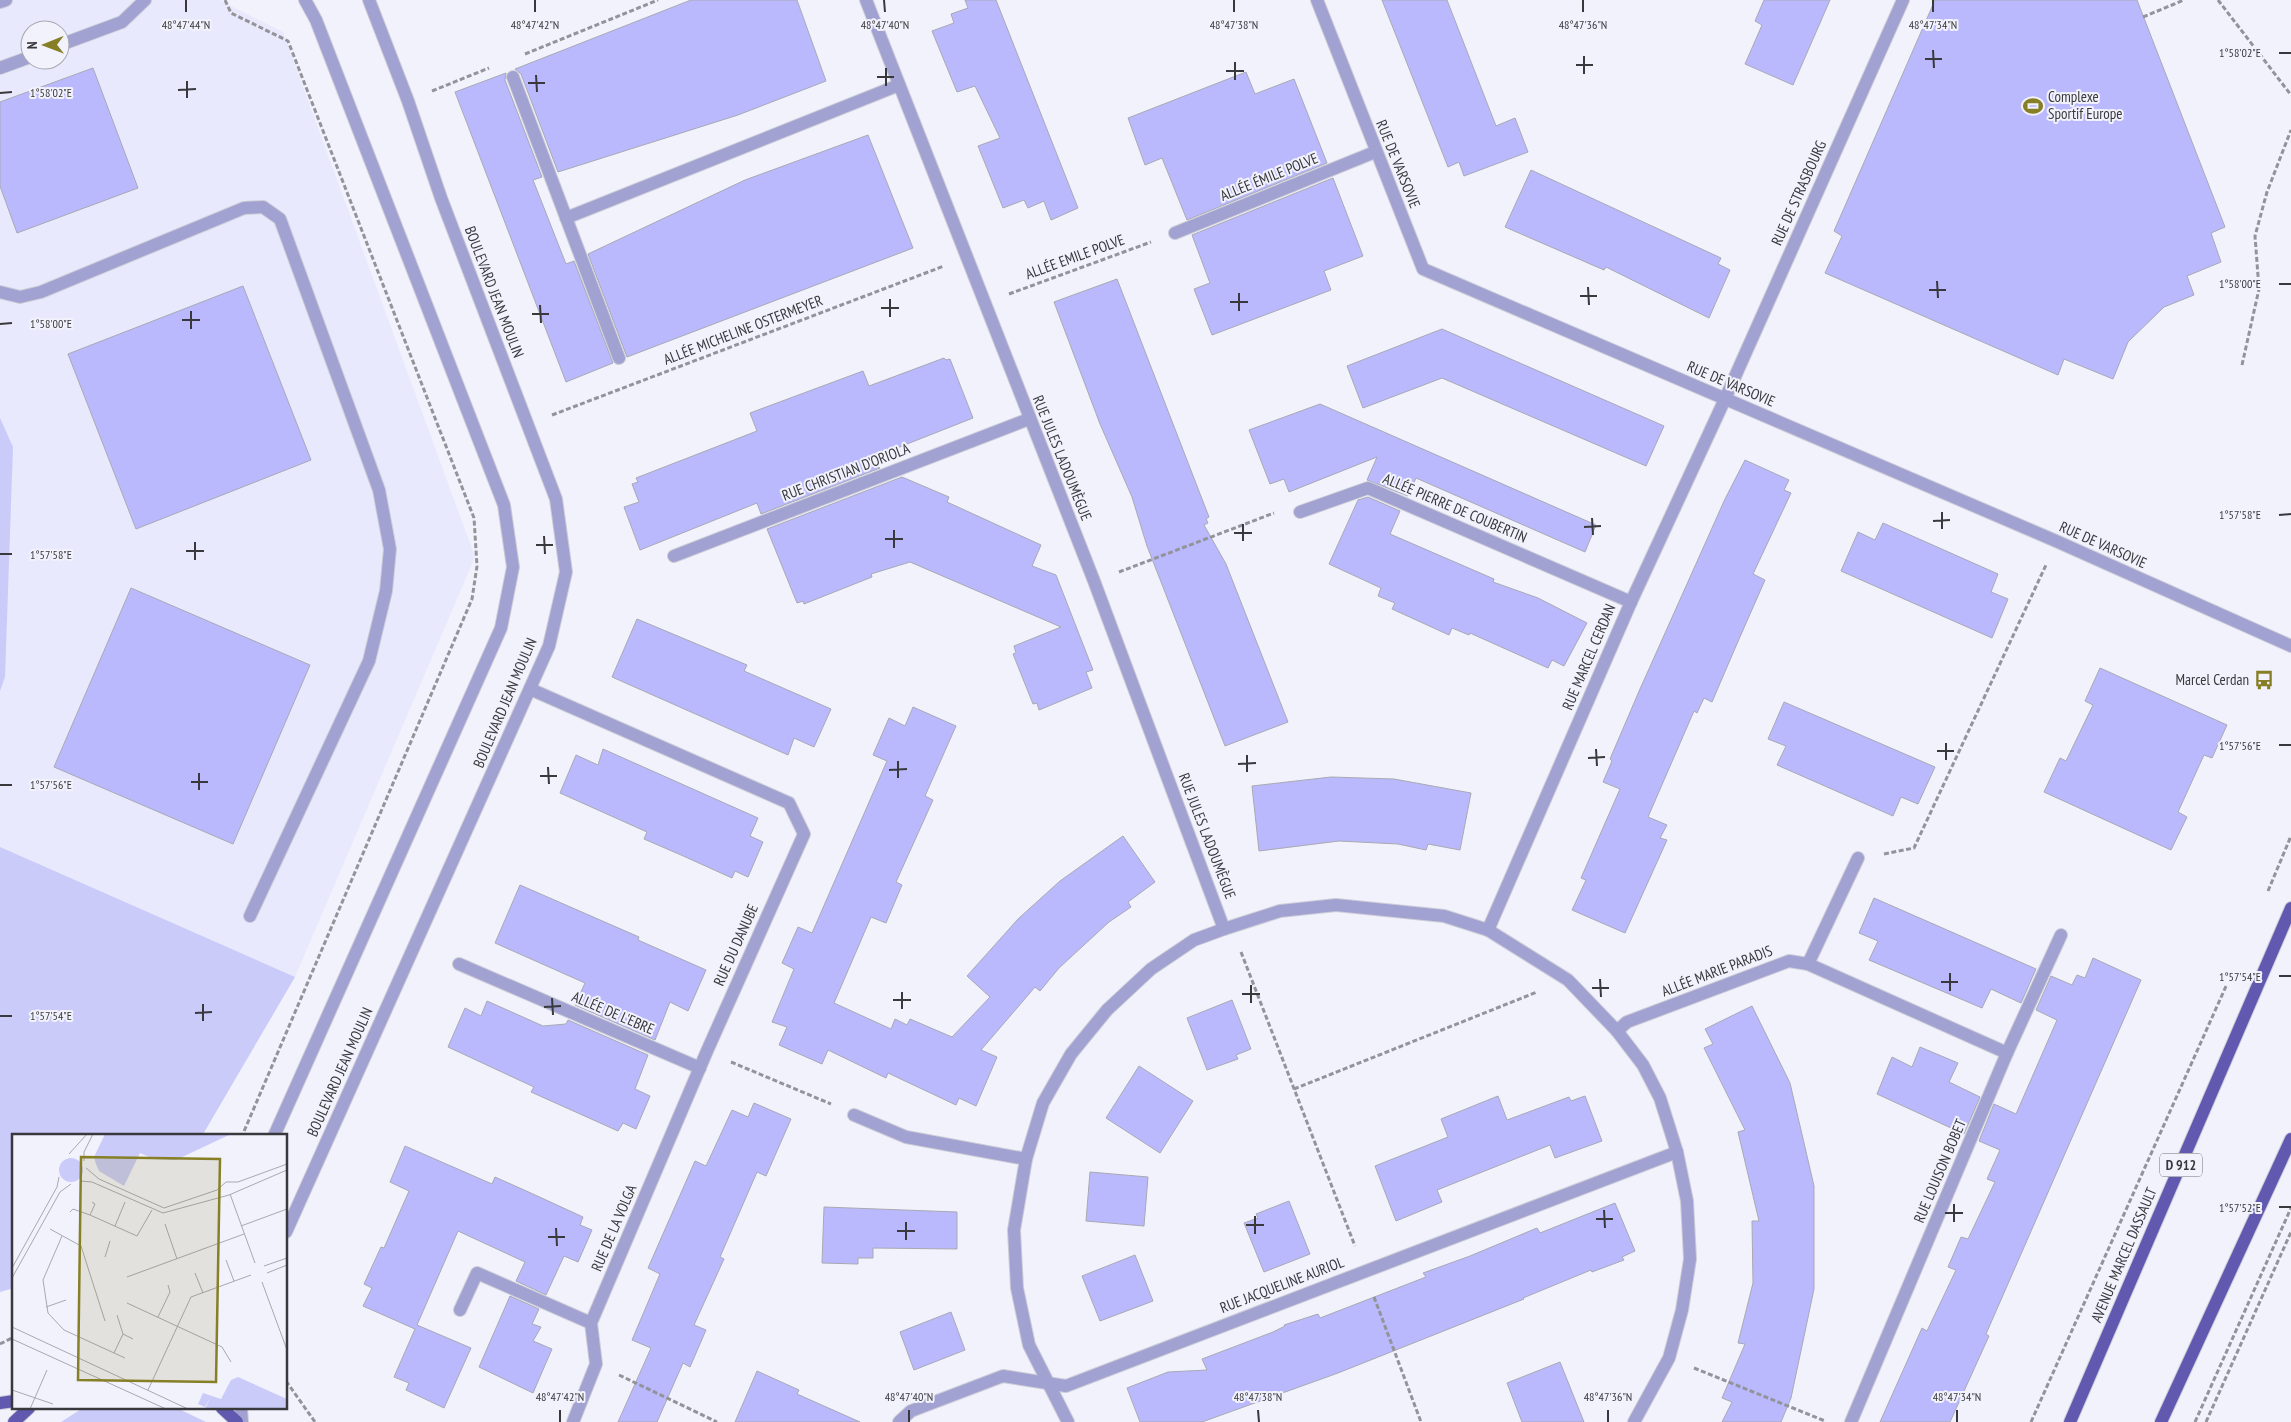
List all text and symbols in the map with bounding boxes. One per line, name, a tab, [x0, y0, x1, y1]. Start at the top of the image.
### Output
text: 48°47'44"N	[162, 17, 210, 32]
text: 48°47'42"N	[511, 17, 559, 32]
text: 48°47'40"N	[861, 17, 909, 32]
text: 48°47'38"N	[1210, 17, 1258, 32]
text: 48°47'36"N	[1559, 17, 1607, 32]
text: 48°47'34"N	[1909, 17, 1957, 32]
north arrow	[20, 20, 70, 70]
text: N	[23, 41, 41, 49]
text: 1°58'02"E	[2219, 45, 2261, 60]
text: 1°58'02"E	[30, 85, 72, 100]
place label: Complexe Sportif Europe	[2048, 87, 2123, 123]
sports icon: Complexe Sportif Europe	[2022, 95, 2044, 117]
street label: RUE DE VARSOVIE	[1372, 117, 1425, 211]
street label: RUE DE STRASBOURG	[1767, 137, 1830, 248]
street label: ALLÉE ÉMILE POLVE	[1217, 148, 1321, 205]
street label: BOULEVARD JEAN MOULIN	[461, 223, 528, 360]
street label: ALLÉE EMILE POLVE	[1023, 230, 1127, 283]
text: 1°58'00"E	[2219, 276, 2261, 291]
street label: ALLÉE MICHELINE OSTERMEYER	[661, 290, 825, 369]
text: 1°58'00"E	[30, 316, 72, 331]
street label: RUE DE VARSOVIE	[1684, 357, 1778, 411]
street label: RUE JULES LADOUMÈGUE	[1029, 392, 1096, 523]
street label: RUE CHRISTIAN D'ORIOLA	[779, 438, 913, 505]
street label: ALLÉE PIERRE DE COUBERTIN	[1380, 469, 1530, 546]
text: 1°57'58"E	[2219, 507, 2261, 522]
street label: RUE DE VARSOVIE	[2057, 517, 2150, 572]
text: 1°57'58"E	[30, 547, 72, 562]
street label: RUE MARCEL CERDAN	[1558, 601, 1619, 713]
street label: BOULEVARD JEAN MOULIN	[469, 635, 540, 771]
bus stop icon: Marcel Cerdan	[2253, 669, 2275, 691]
place label: Marcel Cerdan	[2176, 670, 2249, 689]
text: 1°57'56"E	[2219, 738, 2261, 753]
street label: RUE JULES LADOUMÈGUE	[1175, 770, 1240, 901]
text: 1°57'56"E	[30, 777, 72, 792]
street label: RUE DU DANUBE	[709, 901, 762, 989]
street label: ALLÉE MARIE PARADIS	[1659, 941, 1775, 1000]
text: 1°57'54"E	[2219, 969, 2261, 984]
street label: ALLÉE DE L'EBRE	[569, 987, 657, 1038]
street label: BOULEVARD JEAN MOULIN	[303, 1004, 377, 1139]
text: 1°57'54"E	[30, 1008, 72, 1023]
street label: RUE LOUISON BOBET	[1909, 1116, 1970, 1226]
inset map	[12, 1134, 288, 1410]
road number: D 912	[2160, 1154, 2202, 1176]
street label: RUE DE LA VOLGA	[587, 1181, 641, 1274]
street label: AVENUE MARCEL DASSAULT	[2086, 1184, 2161, 1325]
text: 1°57'52"E	[2219, 1200, 2261, 1215]
street label: RUE JACQUELINE AURIOL	[1217, 1252, 1347, 1317]
text: 48°47'42"N	[536, 1389, 584, 1404]
text: 48°47'40"N	[885, 1389, 933, 1404]
text: 48°47'38"N	[1234, 1389, 1282, 1404]
text: 48°47'36"N	[1584, 1389, 1632, 1404]
text: 48°47'34"N	[1933, 1389, 1981, 1404]

